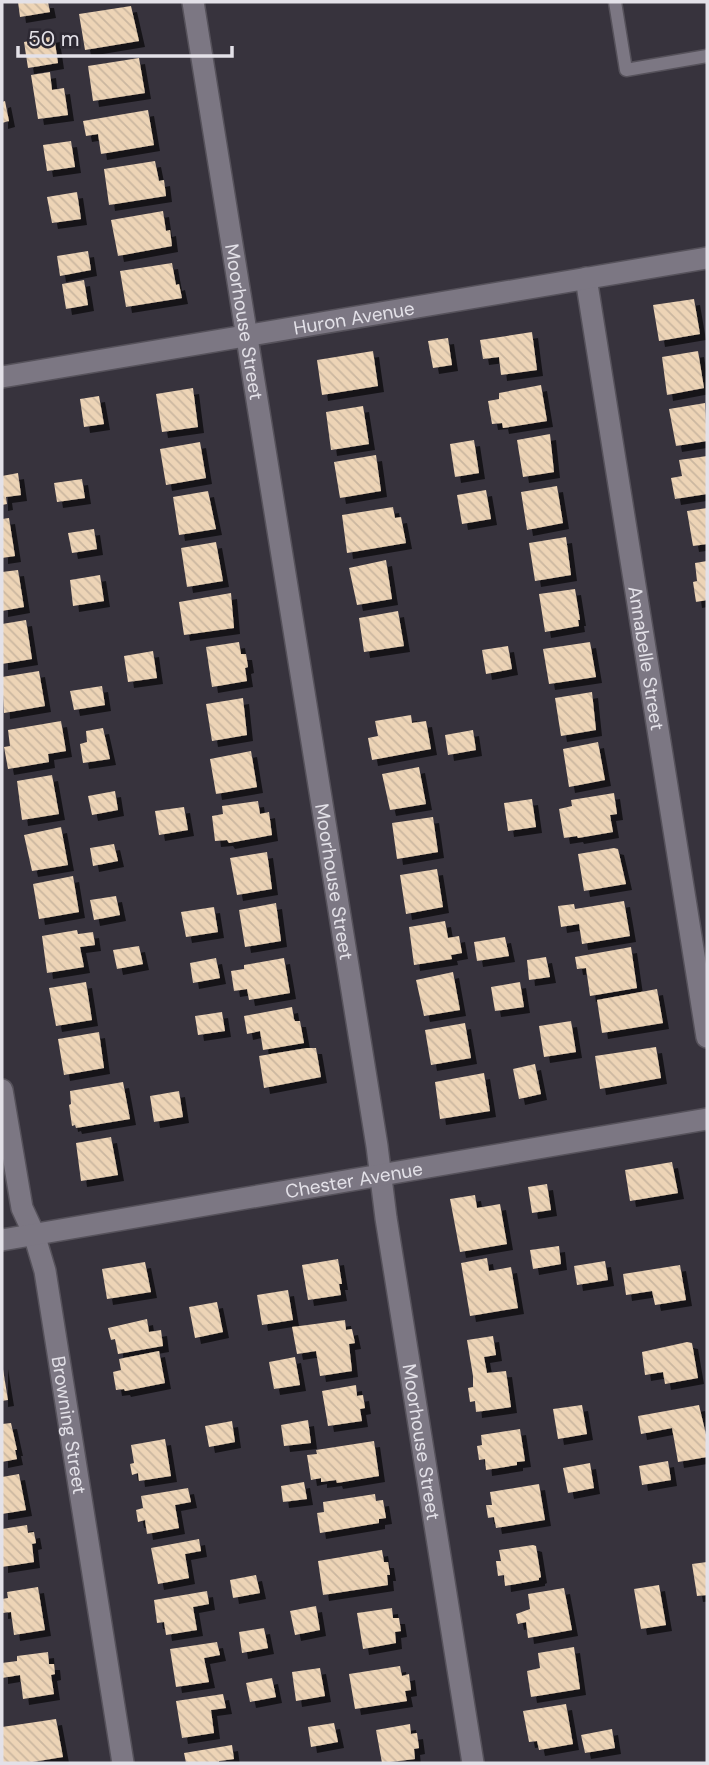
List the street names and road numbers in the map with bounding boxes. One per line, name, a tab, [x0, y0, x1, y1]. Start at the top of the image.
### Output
street label: Moorhouse Street	[219, 242, 269, 402]
street label: Huron Avenue	[292, 296, 417, 341]
street label: Annabelle Street	[622, 584, 670, 732]
street label: Moorhouse Street	[309, 802, 359, 962]
street label: Chester Avenue	[283, 1156, 425, 1204]
street label: Browning Street	[46, 1354, 92, 1496]
street label: Moorhouse Street	[396, 1362, 446, 1522]

